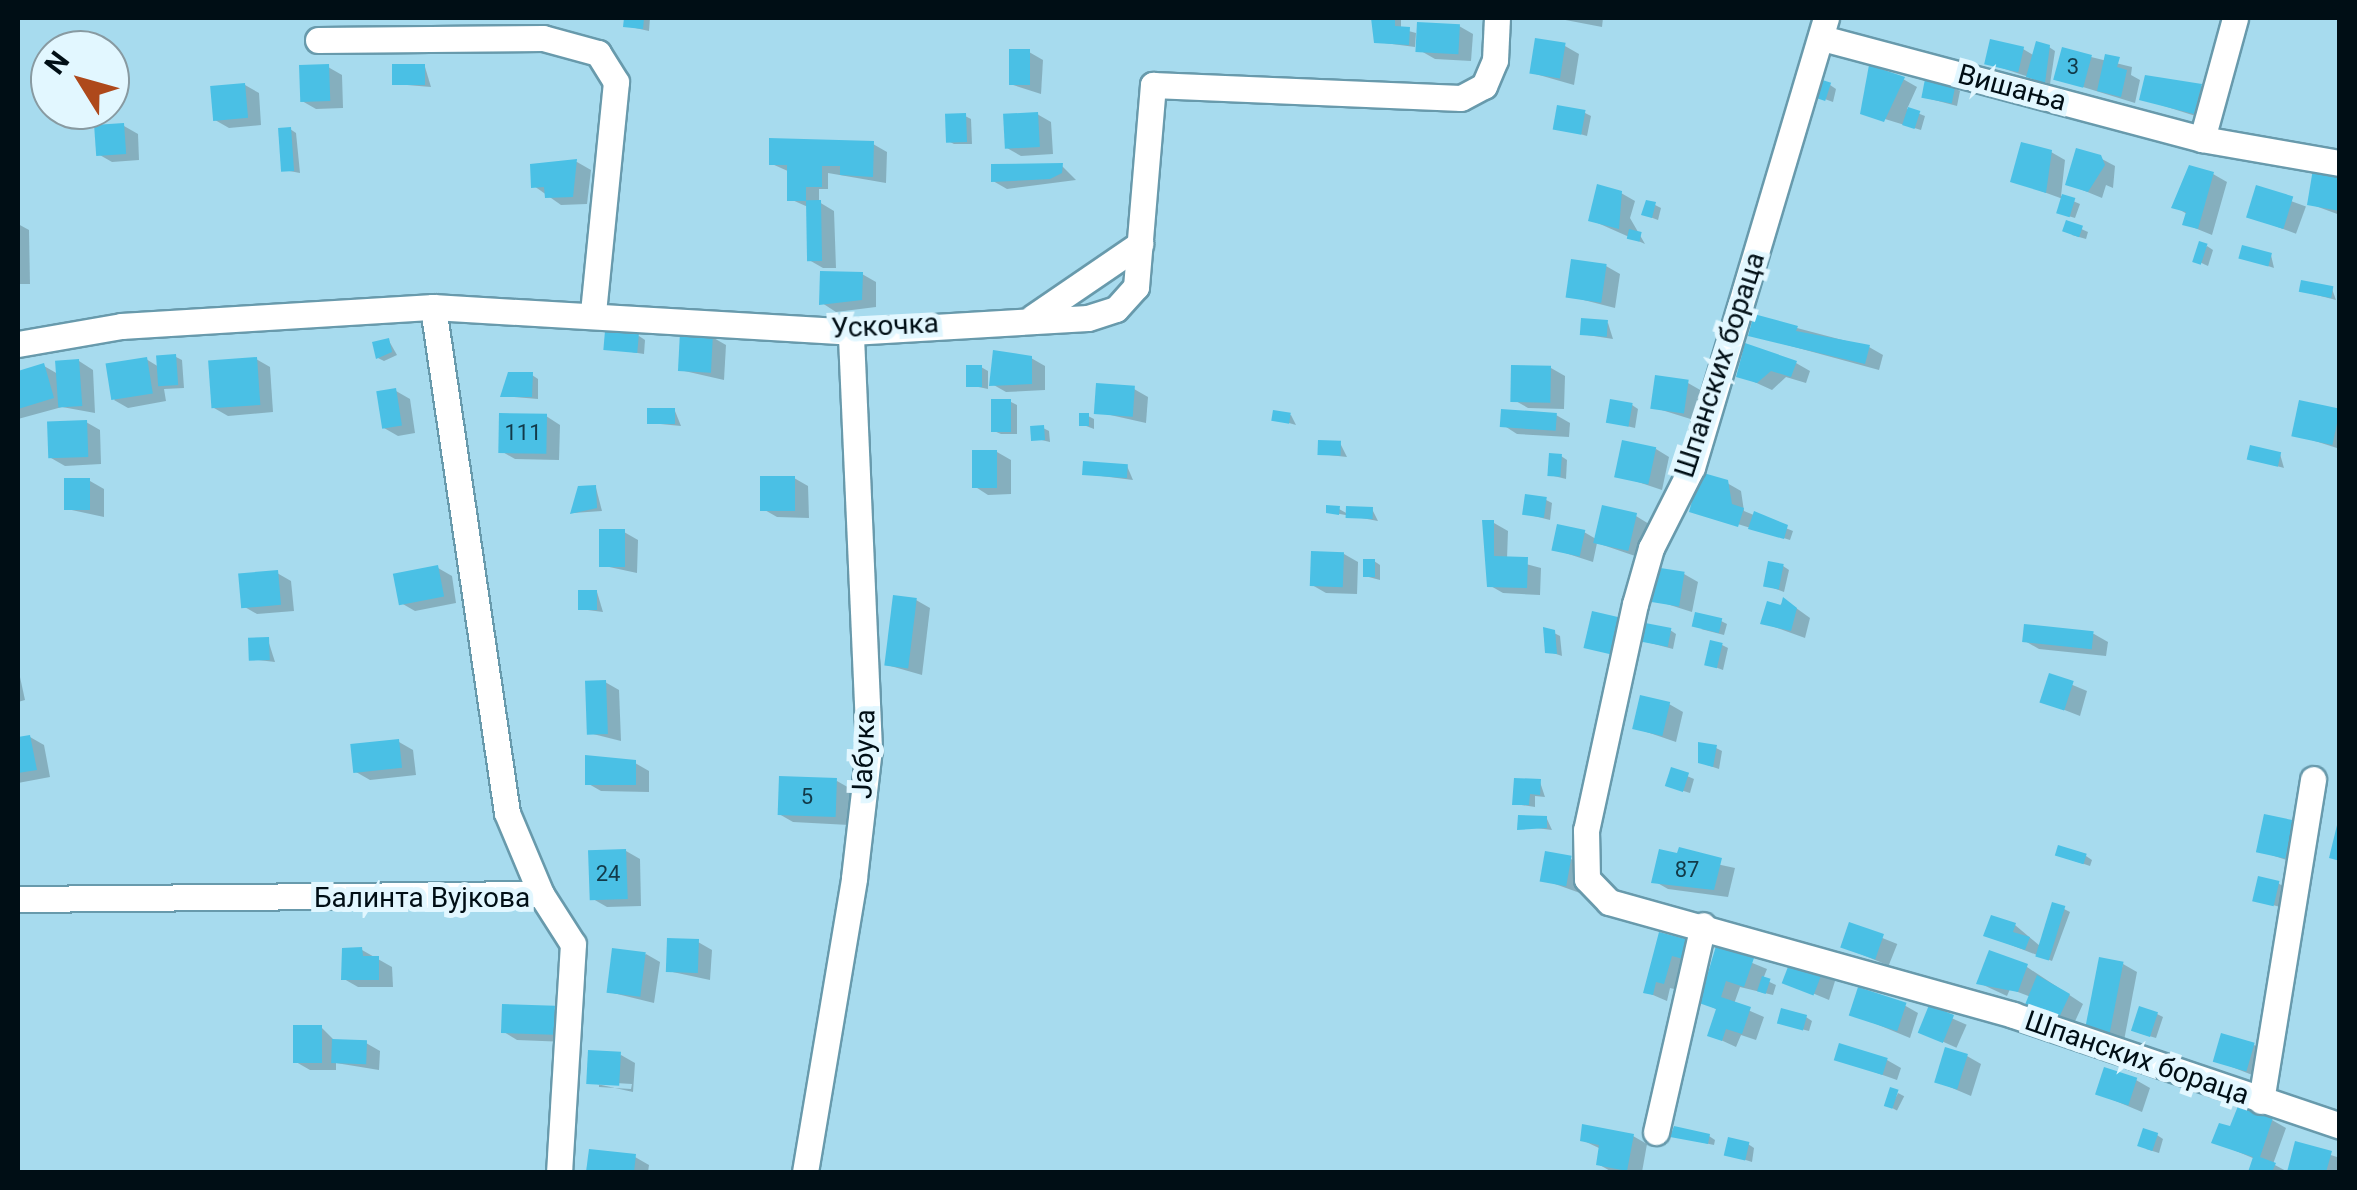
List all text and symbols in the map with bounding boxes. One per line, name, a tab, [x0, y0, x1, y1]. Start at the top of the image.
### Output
north arrow	[30, 30, 130, 130]
text: N	[38, 45, 76, 81]
house number: 3	[2067, 54, 2079, 80]
street label: Вишања	[1954, 57, 2070, 119]
street label: Шпанских бораца	[1668, 248, 1772, 482]
street label: Ускочка	[830, 306, 940, 346]
house number: 111	[504, 420, 542, 446]
street label: Јабука	[846, 709, 882, 799]
house number: 5	[801, 784, 813, 810]
house number: 87	[1675, 857, 1699, 883]
house number: 24	[596, 861, 620, 887]
street label: Балинта Вујкова	[314, 881, 530, 915]
street label: Шпанских бораца	[2020, 1004, 2254, 1112]

